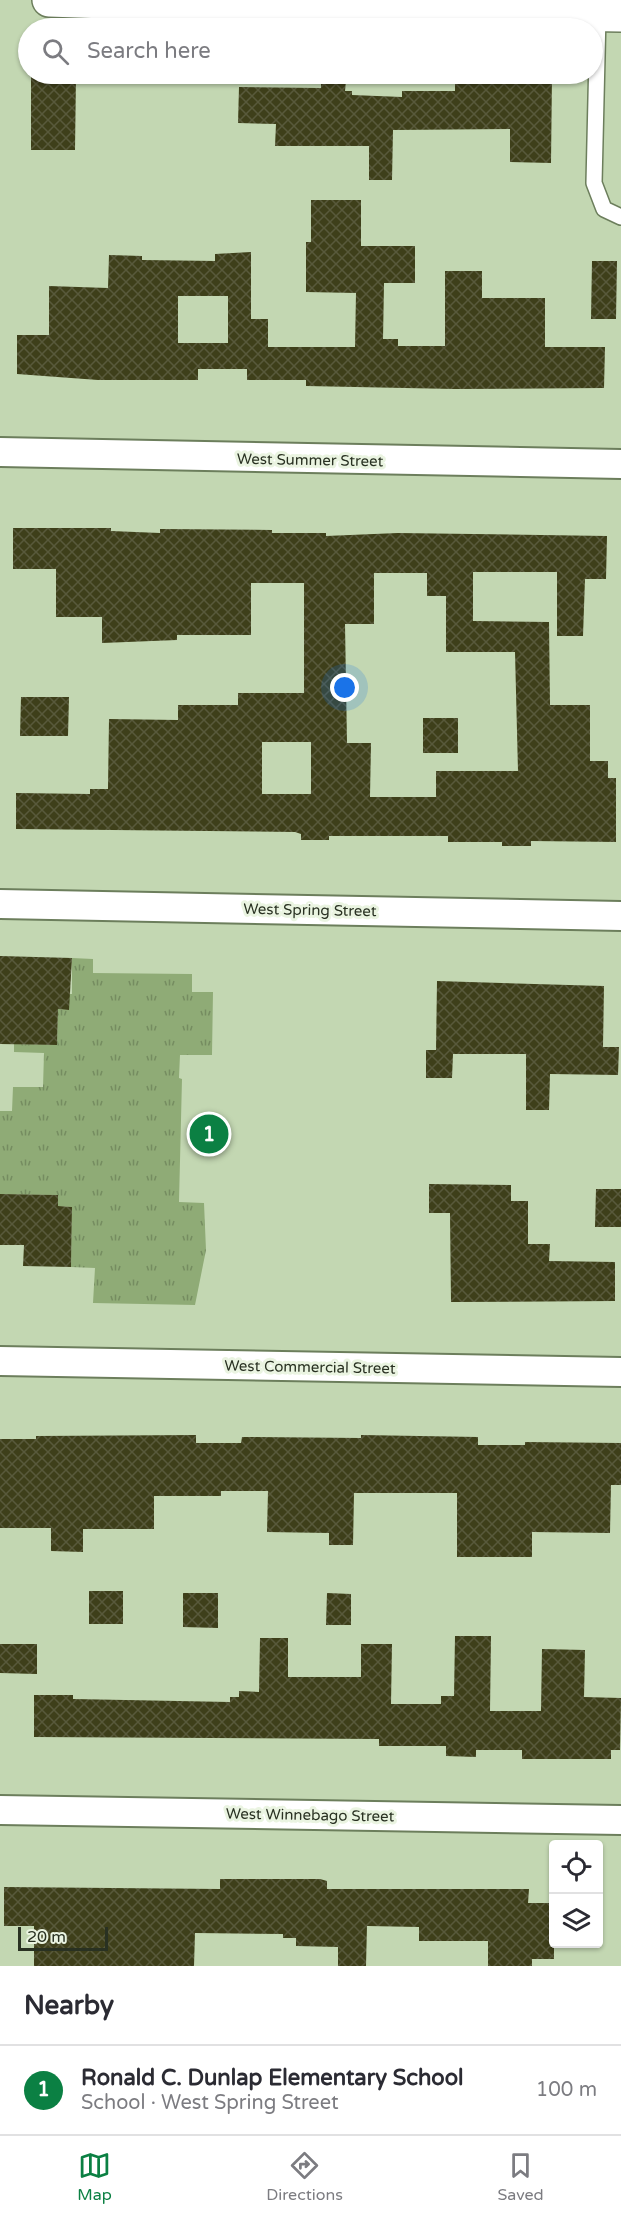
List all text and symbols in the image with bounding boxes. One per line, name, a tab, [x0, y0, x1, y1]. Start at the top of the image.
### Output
search box	[18, 18, 603, 84]
icon: search	[39, 35, 72, 68]
text: Search here	[87, 38, 211, 64]
street label: West Summer Street	[237, 450, 384, 470]
your location	[330, 673, 359, 702]
street label: West Spring Street	[243, 900, 377, 920]
pin: 1	[190, 1112, 228, 1156]
street label: West Commercial Street	[224, 1357, 396, 1377]
street label: West Winnebago Street	[226, 1805, 395, 1825]
map controls	[549, 1840, 603, 1948]
button: locate	[549, 1840, 603, 1894]
button: layers	[549, 1894, 603, 1948]
scale bar	[18, 1924, 108, 1952]
text: 20 m	[27, 1927, 66, 1947]
text: Nearby	[24, 1990, 114, 2021]
text: Ronald C. Dunlap Elementary School	[81, 2065, 464, 2091]
text: 1	[37, 2078, 50, 2102]
text: 100 m	[536, 2078, 597, 2102]
text: School · West Spring Street	[81, 2091, 339, 2115]
tab: Map	[77, 2149, 112, 2205]
tab: Directions	[266, 2149, 343, 2205]
tab: Saved	[497, 2149, 544, 2205]

